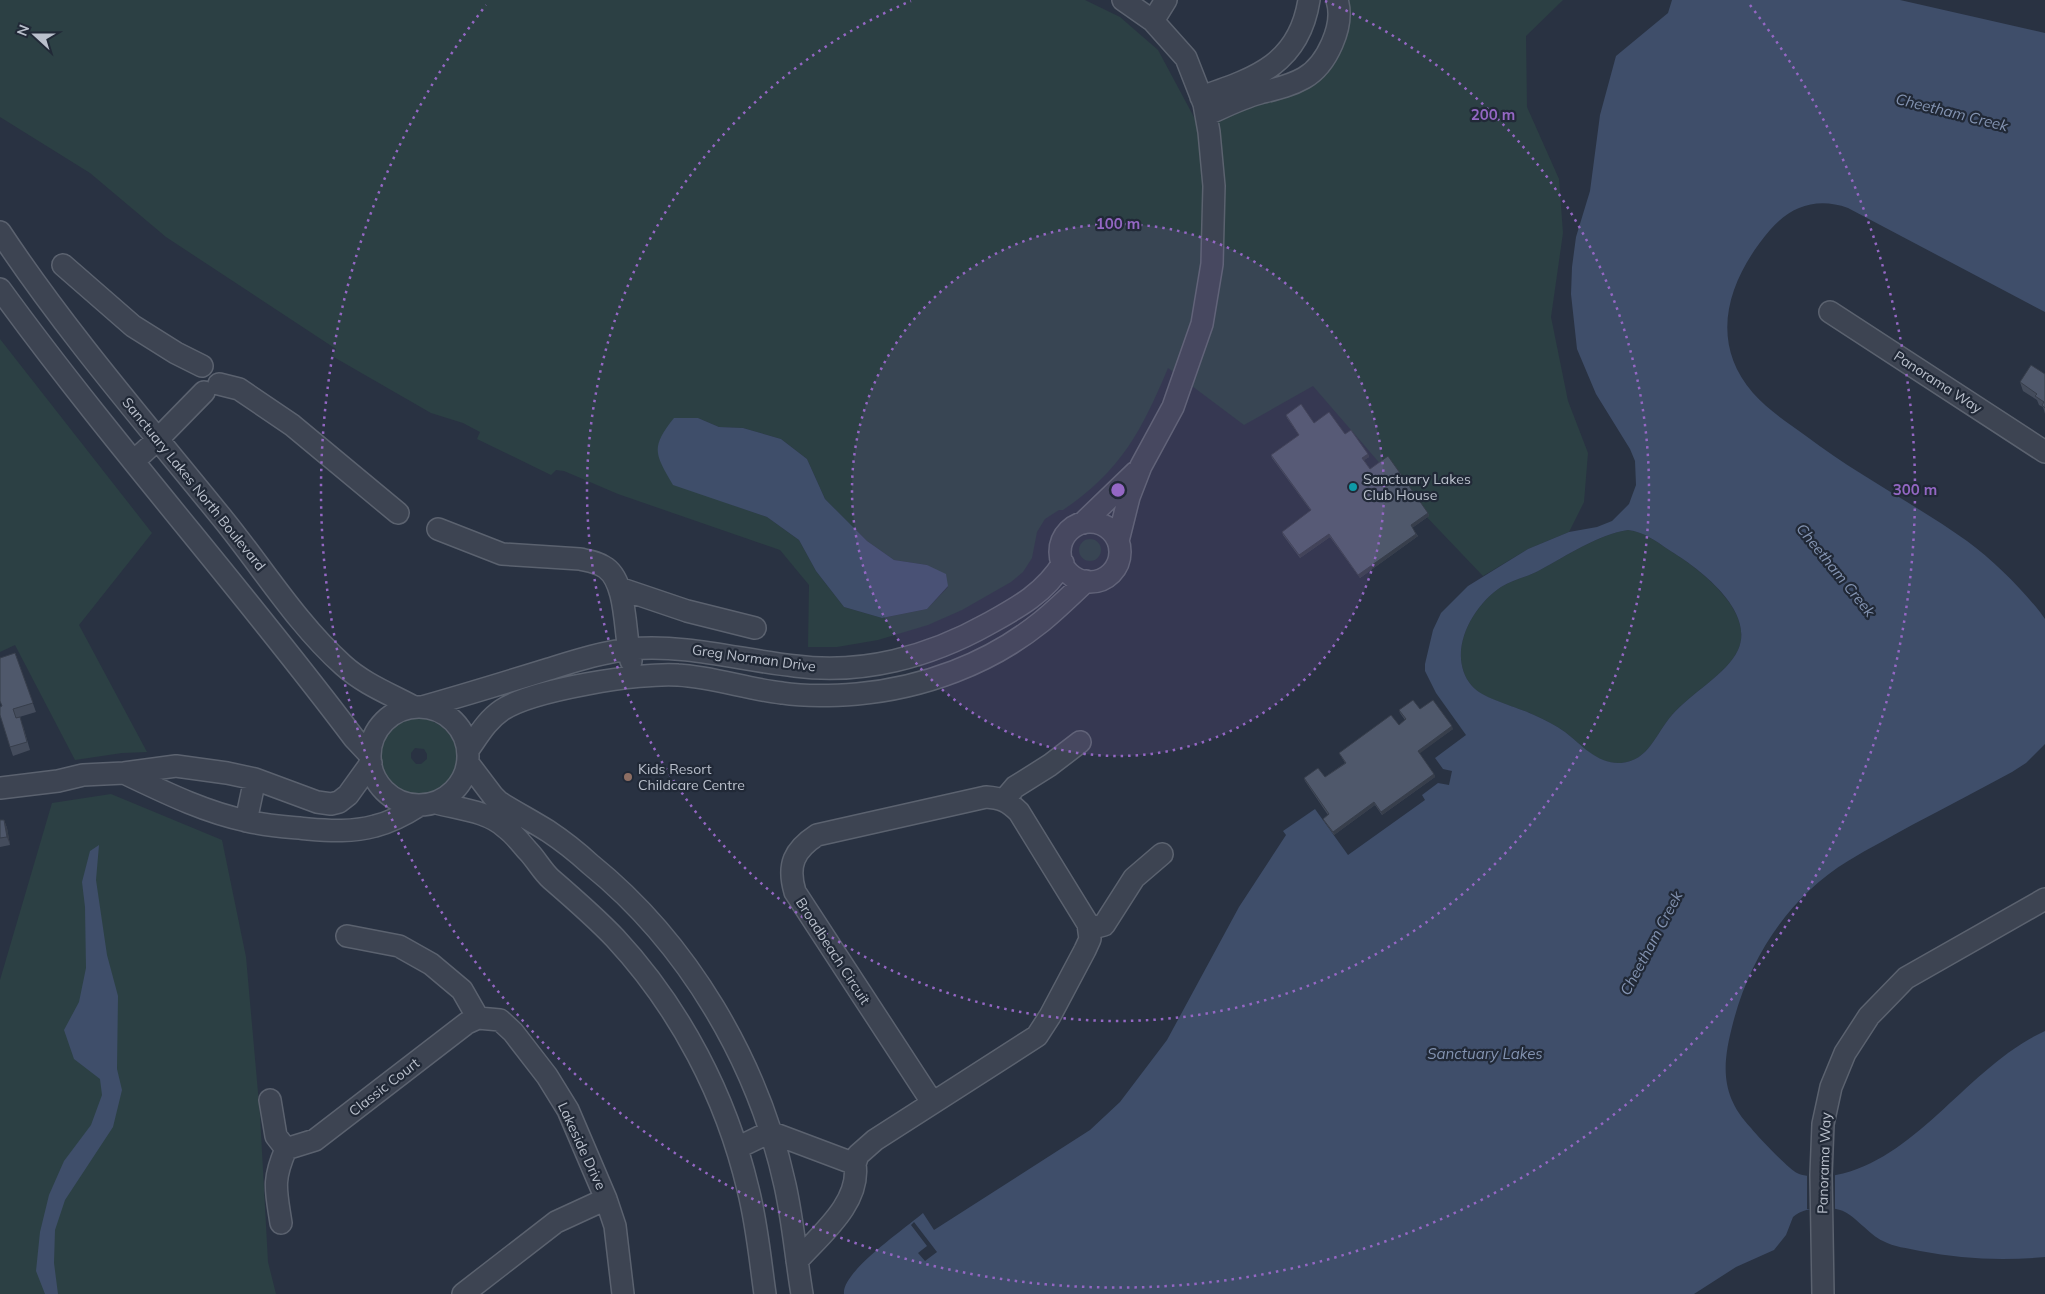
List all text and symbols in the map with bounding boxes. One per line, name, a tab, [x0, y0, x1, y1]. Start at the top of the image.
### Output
north arrow	[10, 10, 60, 60]
text: N	[13, 22, 33, 39]
water label: Cheetham Creek	[1894, 89, 2011, 135]
text: 200 m	[1471, 105, 1515, 124]
text: 100 m	[1096, 214, 1140, 233]
street label: Panorama Way	[1890, 347, 1986, 418]
street label: Sanctuary Lakes North Boulevard	[118, 394, 270, 574]
place label: Sanctuary Lakes Club House	[1363, 470, 1471, 504]
text: 300 m	[1893, 480, 1937, 499]
centre of rings	[1109, 481, 1127, 499]
marker: Sanctuary Lakes Club House	[1347, 481, 1359, 493]
water label: Cheetham Creek	[1792, 519, 1880, 622]
street label: Greg Norman Drive	[691, 640, 817, 676]
place label: Kids Resort Childcare Centre	[638, 760, 745, 794]
marker: Kids Resort Childcare Centre	[622, 771, 634, 783]
water label: Cheetham Creek	[1616, 887, 1687, 998]
street label: Broadbeach Circuit	[792, 894, 874, 1008]
water label: Sanctuary Lakes	[1427, 1044, 1543, 1063]
street label: Classic Court	[345, 1054, 423, 1120]
street label: Lakeside Drive	[554, 1099, 610, 1193]
street label: Panorama Way	[1813, 1111, 1835, 1214]

